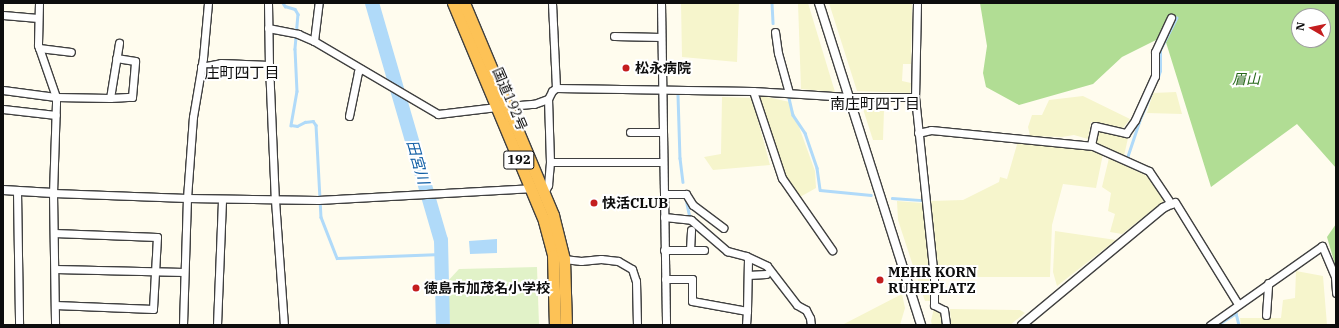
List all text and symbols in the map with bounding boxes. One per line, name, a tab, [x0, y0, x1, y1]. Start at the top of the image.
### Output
north arrow	[1291, 8, 1331, 48]
text: N	[1293, 21, 1308, 32]
place label: 松永病院	[635, 60, 691, 76]
marker: 松永病院	[620, 62, 632, 74]
district label: 庄町四丁目	[205, 64, 279, 82]
street label: 国道192号	[489, 65, 531, 133]
park label: 眉山	[1232, 71, 1260, 87]
district label: 南庄町四丁目	[830, 95, 920, 113]
water label: 田宮川	[403, 138, 433, 186]
road number: 192	[503, 149, 535, 171]
place label: 快活CLUB	[602, 195, 668, 211]
marker: 快活CLUB	[589, 198, 599, 208]
place label: MEHR KORN RUHEPLATZ	[888, 264, 977, 296]
marker: MEHR KORN RUHEPLATZ	[875, 275, 885, 285]
place label: 徳島市加茂名小学校	[424, 280, 550, 296]
marker: 徳島市加茂名小学校	[411, 283, 421, 293]

